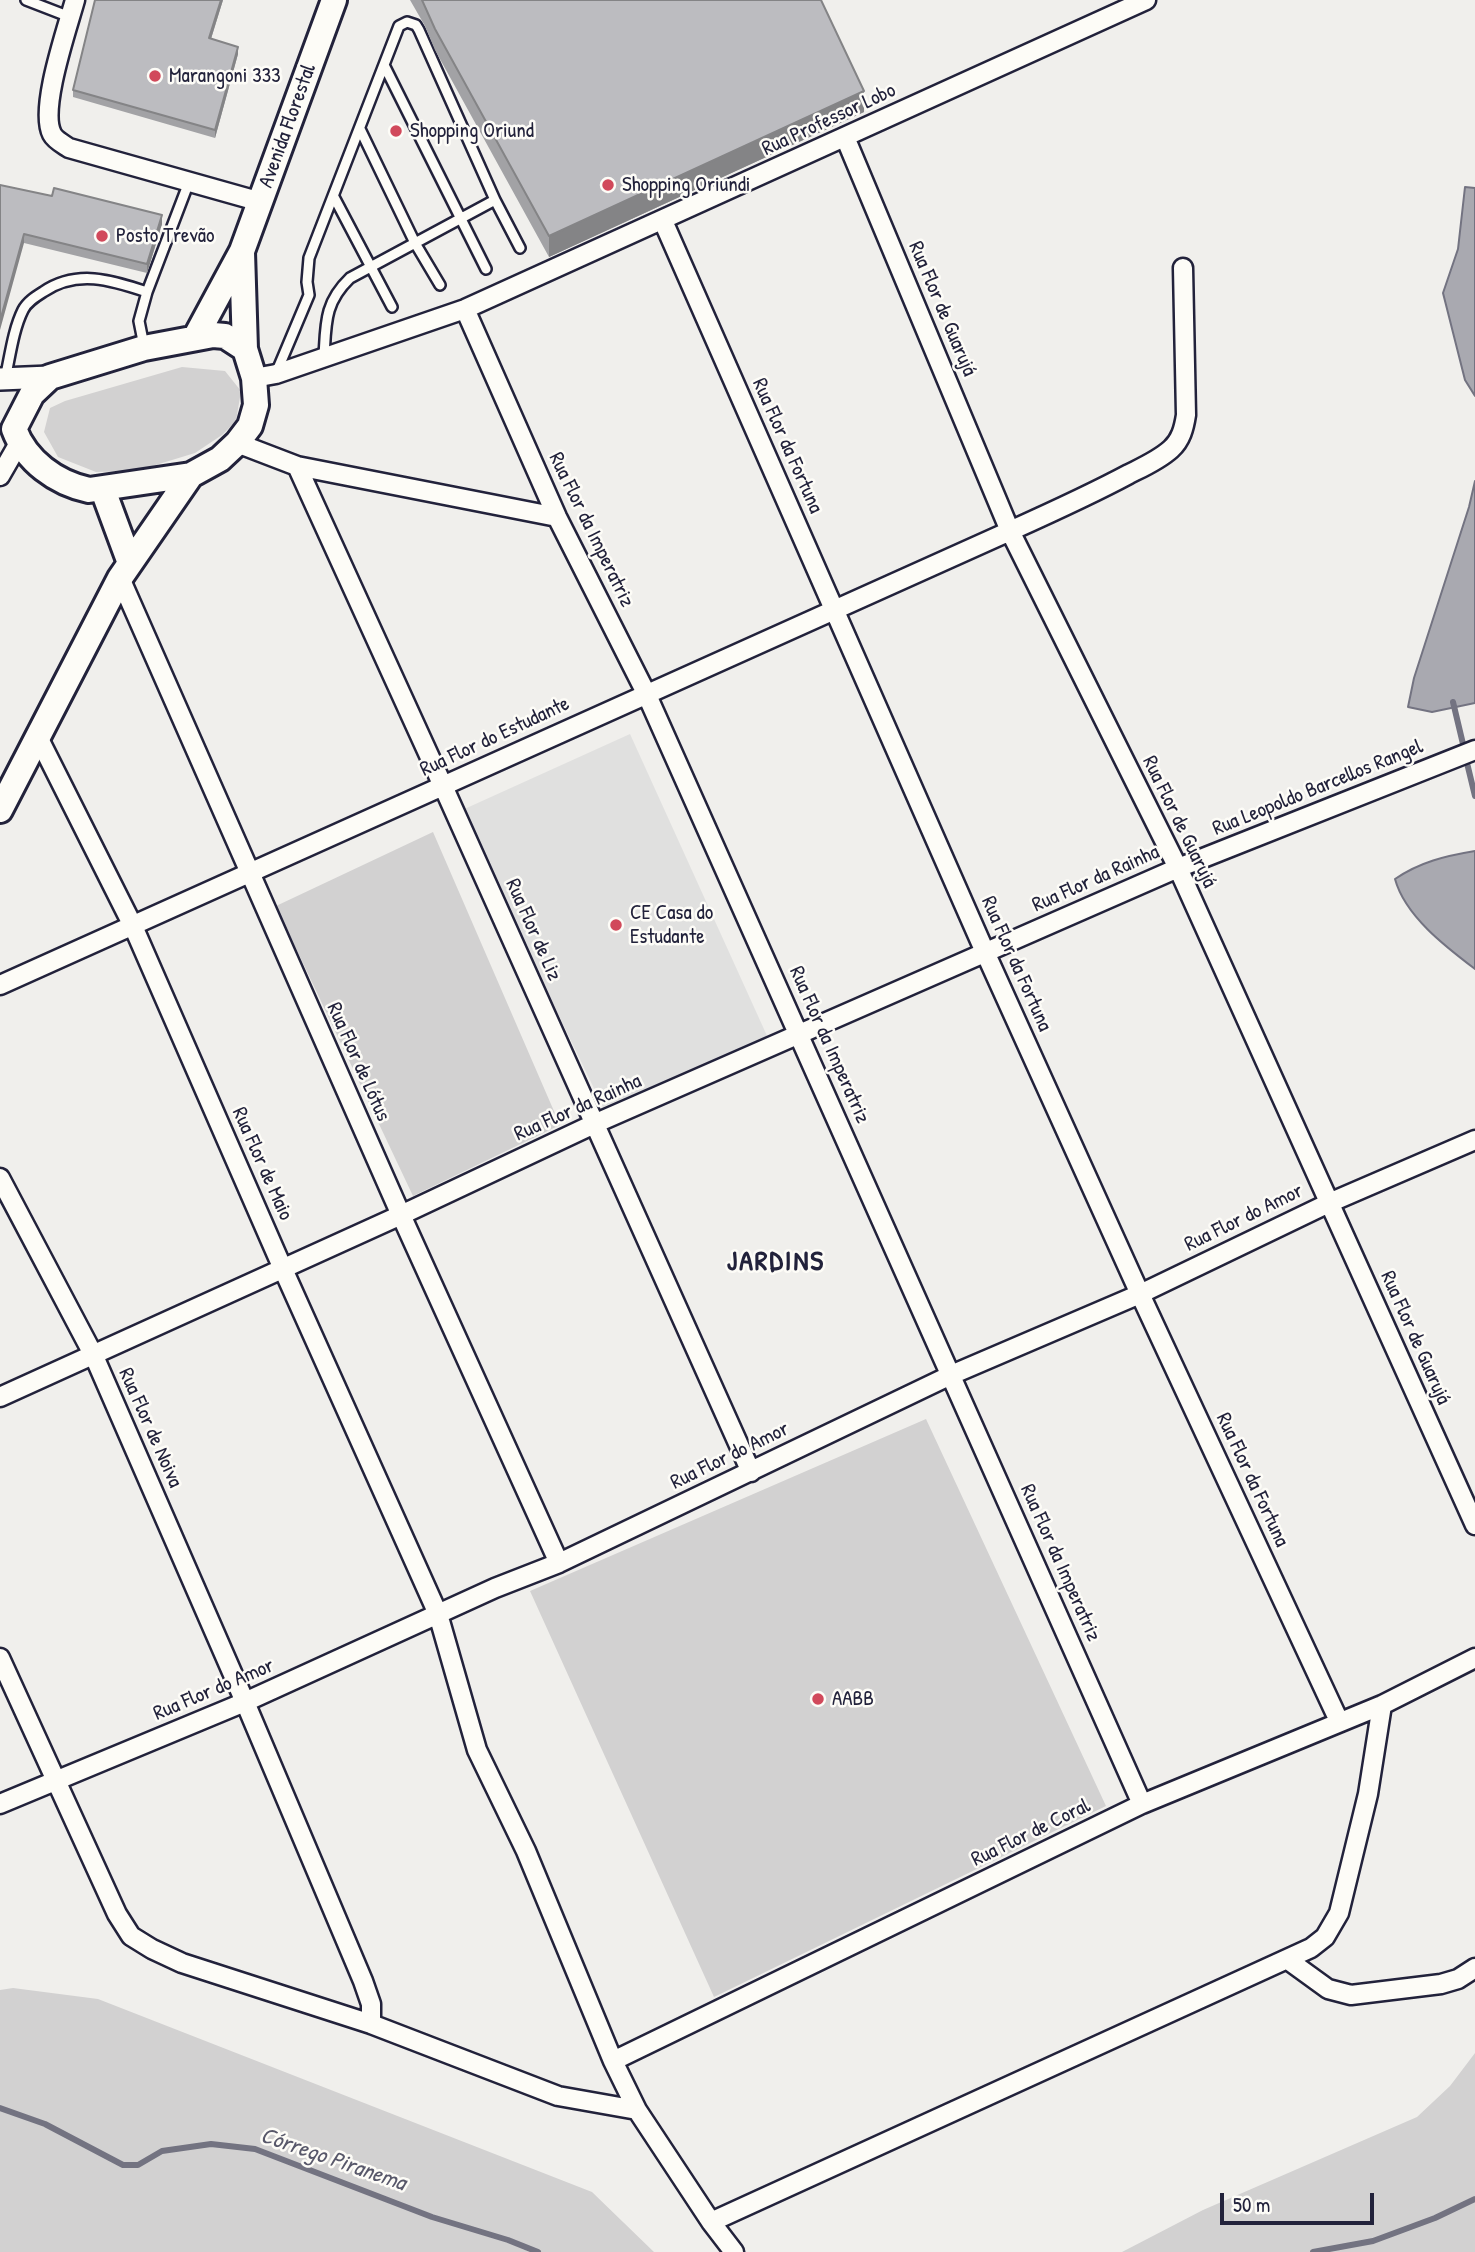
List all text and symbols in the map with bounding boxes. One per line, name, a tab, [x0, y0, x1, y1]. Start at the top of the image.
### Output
street label: Avenida Florestal	[254, 61, 322, 191]
place label: Marangoni 333	[169, 63, 281, 89]
marker: Marangoni 333	[147, 68, 163, 84]
street label: Rua Professor Lobo	[758, 78, 900, 162]
place label: Shopping Oriund	[410, 118, 534, 144]
marker: Shopping Oriund	[388, 123, 404, 139]
place label: Shopping Oriundi	[622, 172, 751, 198]
marker: Shopping Oriundi	[600, 177, 616, 193]
place label: Posto Trevão	[116, 223, 215, 249]
marker: Posto Trevão	[94, 228, 110, 244]
street label: Rua Flor de Guarujá	[902, 238, 982, 380]
street label: Rua Flor da Fortuna	[746, 375, 828, 517]
street label: Rua Flor da Imperatriz	[543, 449, 639, 611]
street label: Rua Flor do Estudante	[416, 691, 574, 783]
street label: Rua Leopoldo Barcellos Rangel	[1209, 734, 1427, 842]
street label: Rua Flor de Guarujá	[1136, 752, 1222, 892]
street label: Rua Flor da Rainha	[1029, 840, 1163, 918]
street label: Rua Flor de Liz	[499, 875, 567, 985]
street label: Rua Flor da Fortuna	[975, 893, 1057, 1035]
place label: CE Casa do Estudante	[630, 900, 713, 950]
marker: CE Casa do Estudante	[608, 917, 624, 933]
street label: Rua Flor da Imperatriz	[783, 963, 875, 1127]
street label: Rua Flor de Lótus	[321, 999, 395, 1125]
street label: Rua Flor da Rainha	[511, 1069, 645, 1147]
street label: Rua Flor de Maio	[226, 1104, 298, 1224]
street label: Rua Flor do Amor	[1181, 1179, 1307, 1257]
district label: JARDINS	[728, 1246, 824, 1280]
street label: Rua Flor de Guarujá	[1374, 1267, 1456, 1409]
street label: Rua Flor de Noiva	[112, 1364, 188, 1492]
street label: Rua Flor da Fortuna	[1210, 1409, 1294, 1551]
street label: Rua Flor do Amor	[667, 1417, 793, 1495]
street label: Rua Flor da Imperatriz	[1014, 1481, 1106, 1645]
street label: Rua Flor do Amor	[150, 1653, 278, 1727]
place label: AABB	[832, 1686, 874, 1712]
marker: AABB	[810, 1691, 826, 1707]
street label: Rua Flor de Coral	[967, 1793, 1095, 1873]
water label: Córrego Piranema	[257, 2122, 409, 2198]
scale bar	[1223, 2178, 1377, 2222]
text: 50 m	[1233, 2190, 1270, 2219]

